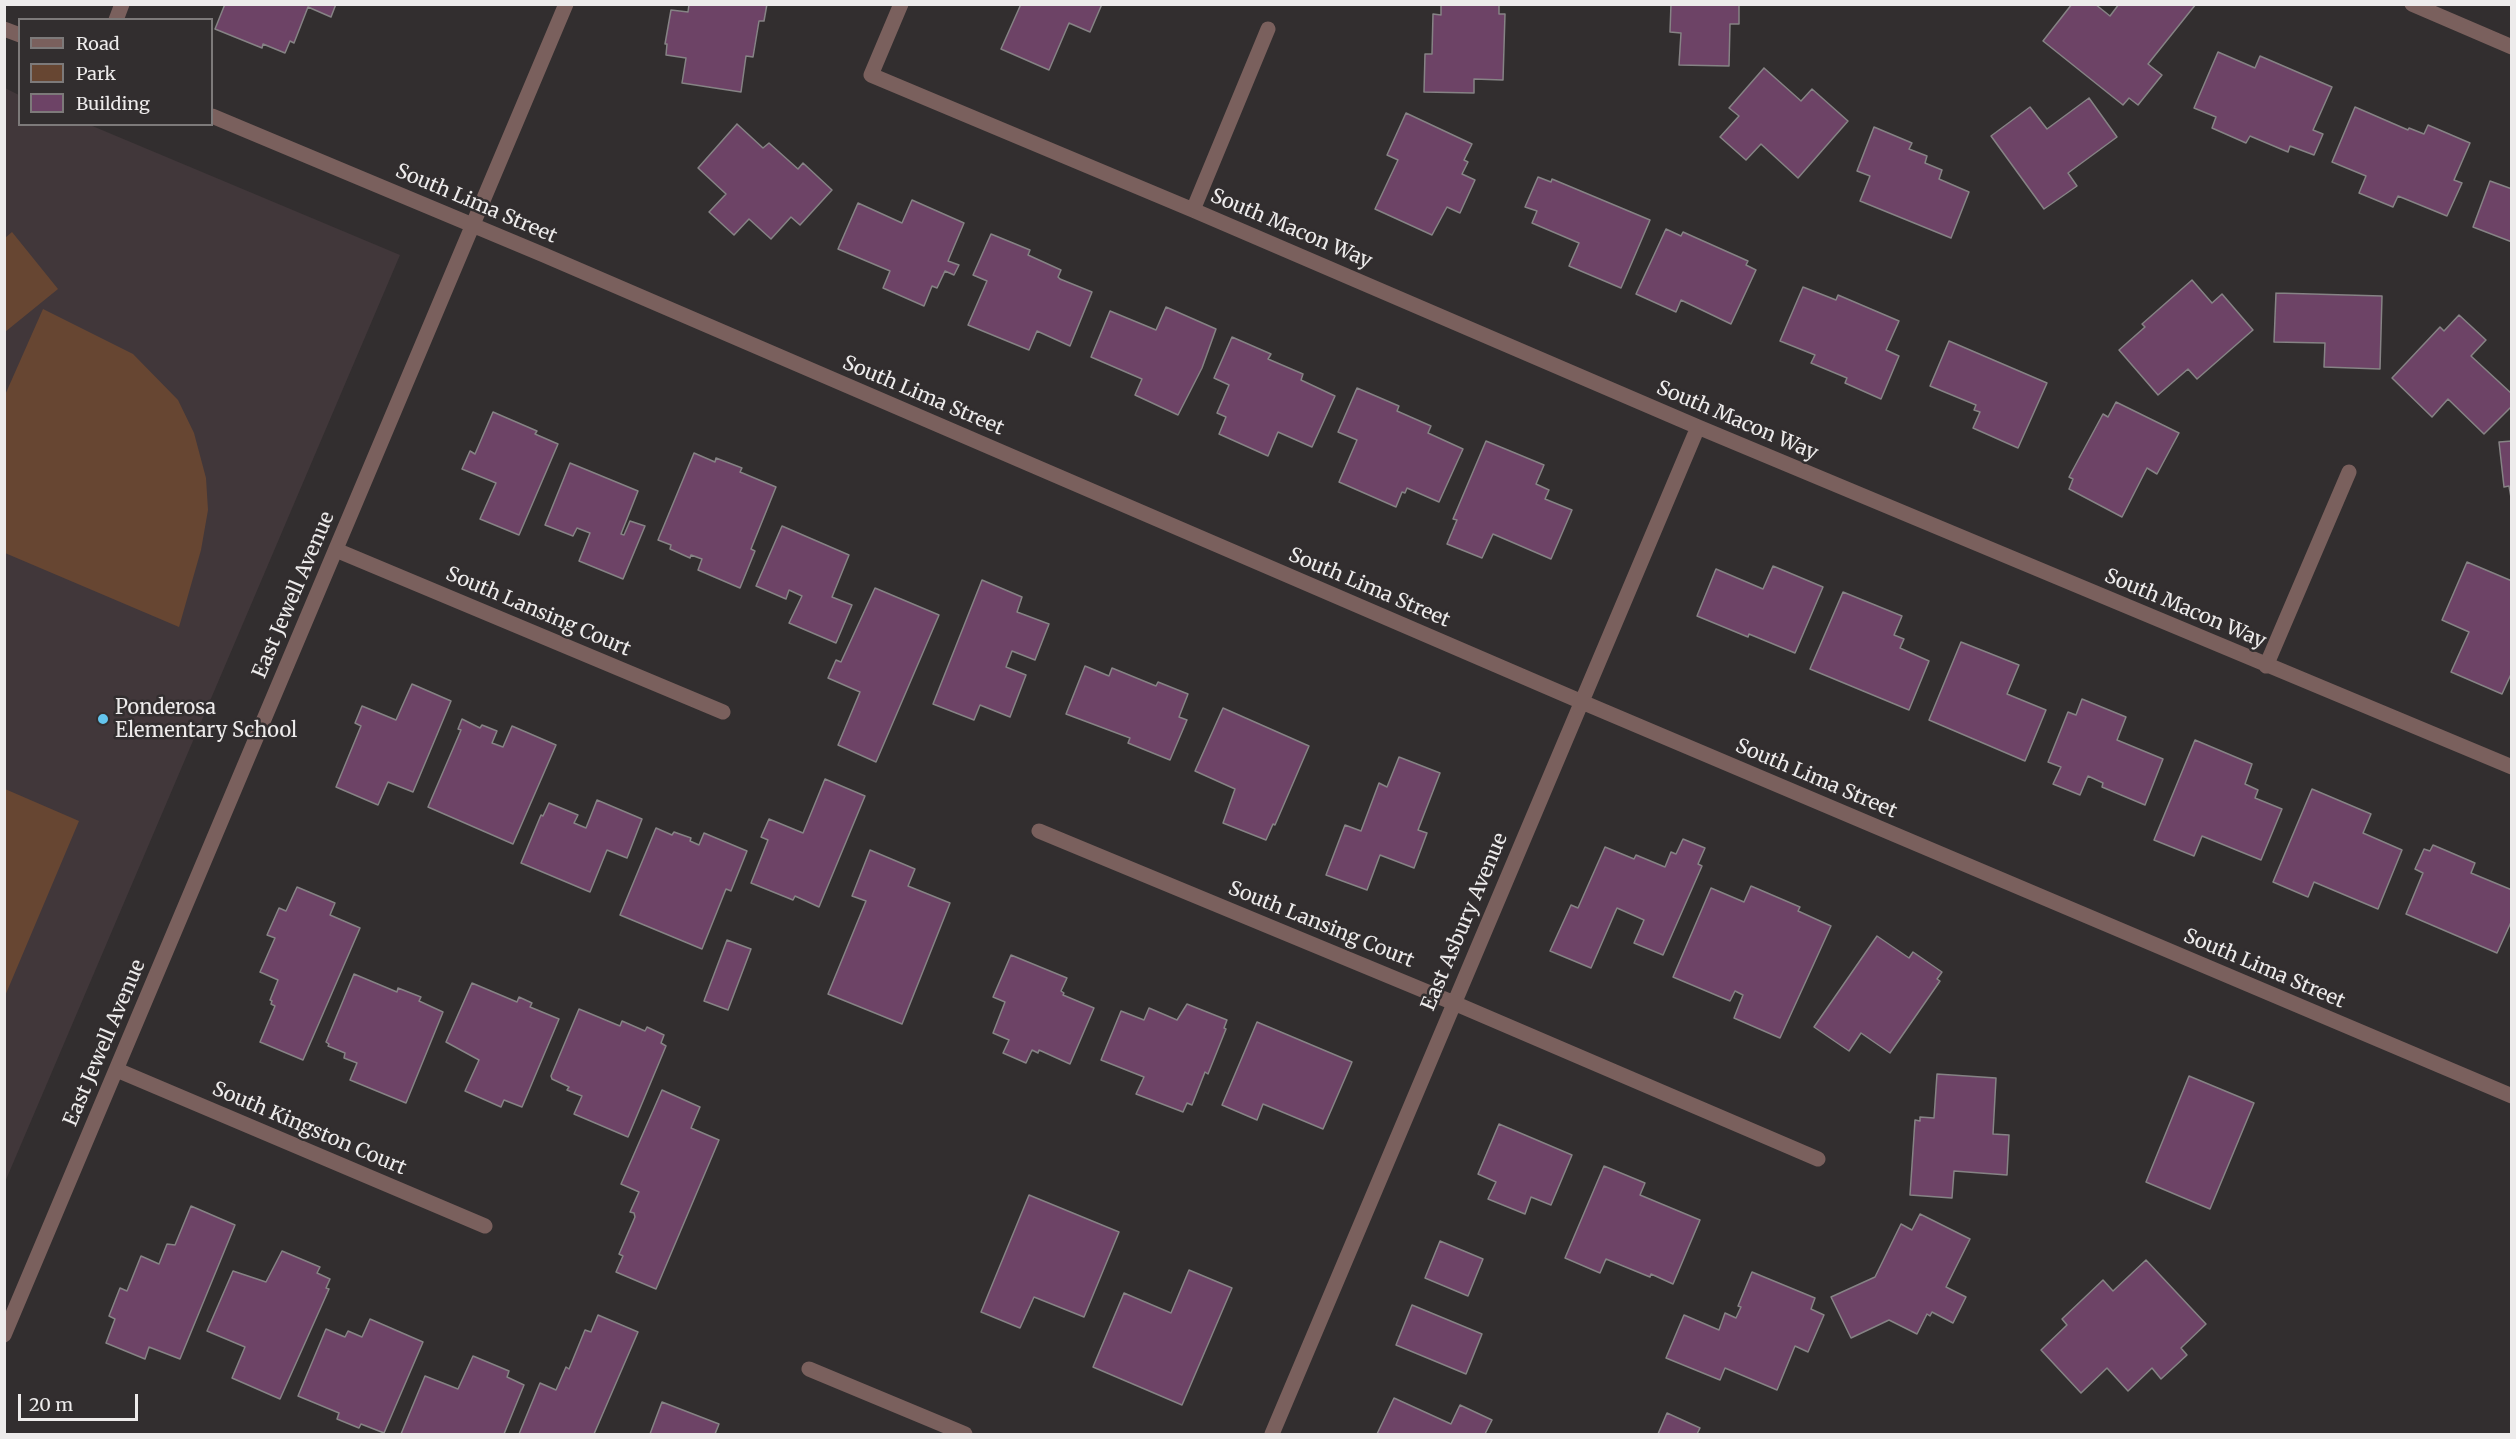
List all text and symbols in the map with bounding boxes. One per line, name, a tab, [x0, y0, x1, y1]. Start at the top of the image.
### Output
legend	[18, 18, 213, 126]
text: Road	[76, 32, 120, 55]
text: Park	[76, 62, 116, 85]
text: Building	[76, 92, 150, 115]
street label: South Lima Street	[392, 159, 560, 249]
street label: South Macon Way	[1207, 184, 1375, 274]
street label: South Lima Street	[839, 351, 1007, 441]
street label: South Macon Way	[1653, 376, 1821, 466]
street label: East Jewell Avenue	[248, 508, 340, 682]
street label: South Lima Street	[1285, 543, 1453, 633]
street label: South Lansing Court	[442, 562, 634, 662]
street label: South Macon Way	[2101, 564, 2269, 654]
place label: Ponderosa Elementary School	[115, 696, 297, 743]
marker: Ponderosa Elementary School	[96, 712, 110, 726]
street label: South Lima Street	[1732, 734, 1900, 824]
street label: East Asbury Avenue	[1417, 830, 1513, 1014]
street label: South Lansing Court	[1225, 877, 1417, 973]
street label: South Lima Street	[2180, 924, 2348, 1014]
street label: East Jewell Avenue	[59, 956, 151, 1130]
street label: South Kingston Court	[208, 1077, 410, 1181]
scale bar	[21, 1382, 141, 1420]
text: 20 m	[29, 1393, 73, 1416]

